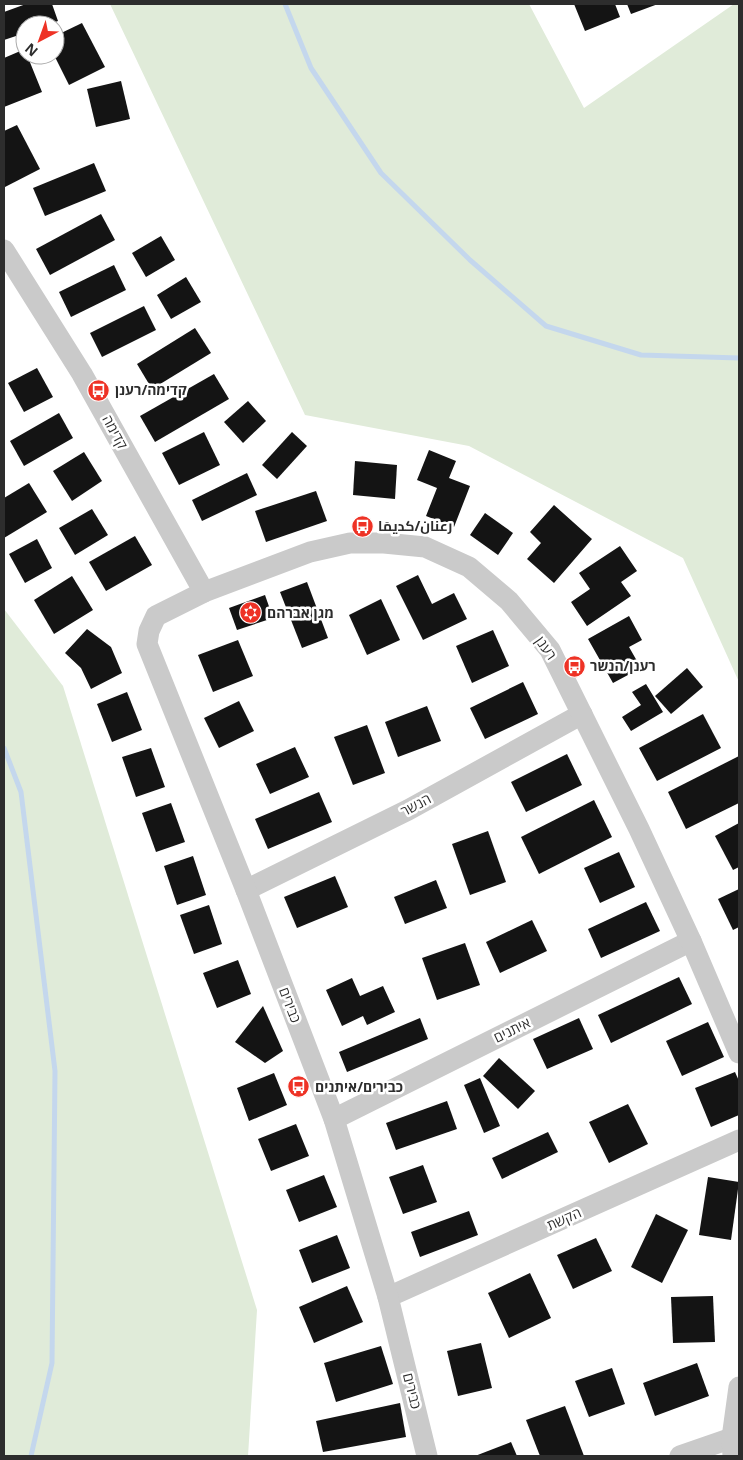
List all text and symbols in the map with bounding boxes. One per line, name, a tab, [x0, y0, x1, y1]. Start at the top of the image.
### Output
north arrow	[15, 15, 65, 65]
text: N	[21, 39, 42, 61]
bus stop icon: קדימה/רענן	[87, 378, 111, 402]
place label: קדימה/רענן	[115, 380, 187, 399]
street label: קדימה	[98, 411, 133, 452]
bus stop icon: رعنان/كديمَا	[350, 514, 374, 538]
place label: رعنان/كديمَا	[378, 516, 452, 535]
synagogue icon: מגן אברהם	[239, 601, 263, 625]
place label: מגן אברהם	[267, 603, 334, 622]
street label: רענן	[532, 632, 561, 663]
bus stop icon: רענן/הנשר	[562, 654, 586, 678]
place label: רענן/הנשר	[590, 656, 656, 675]
street label: הנשר	[397, 789, 434, 820]
street label: כבירים	[275, 984, 306, 1025]
street label: איתנים	[490, 1013, 533, 1047]
bus stop icon: כבירים/איתנים	[287, 1075, 311, 1099]
place label: כבירים/איתנים	[315, 1077, 403, 1096]
street label: הקשת	[544, 1203, 584, 1235]
street label: כבירים	[399, 1371, 426, 1411]

